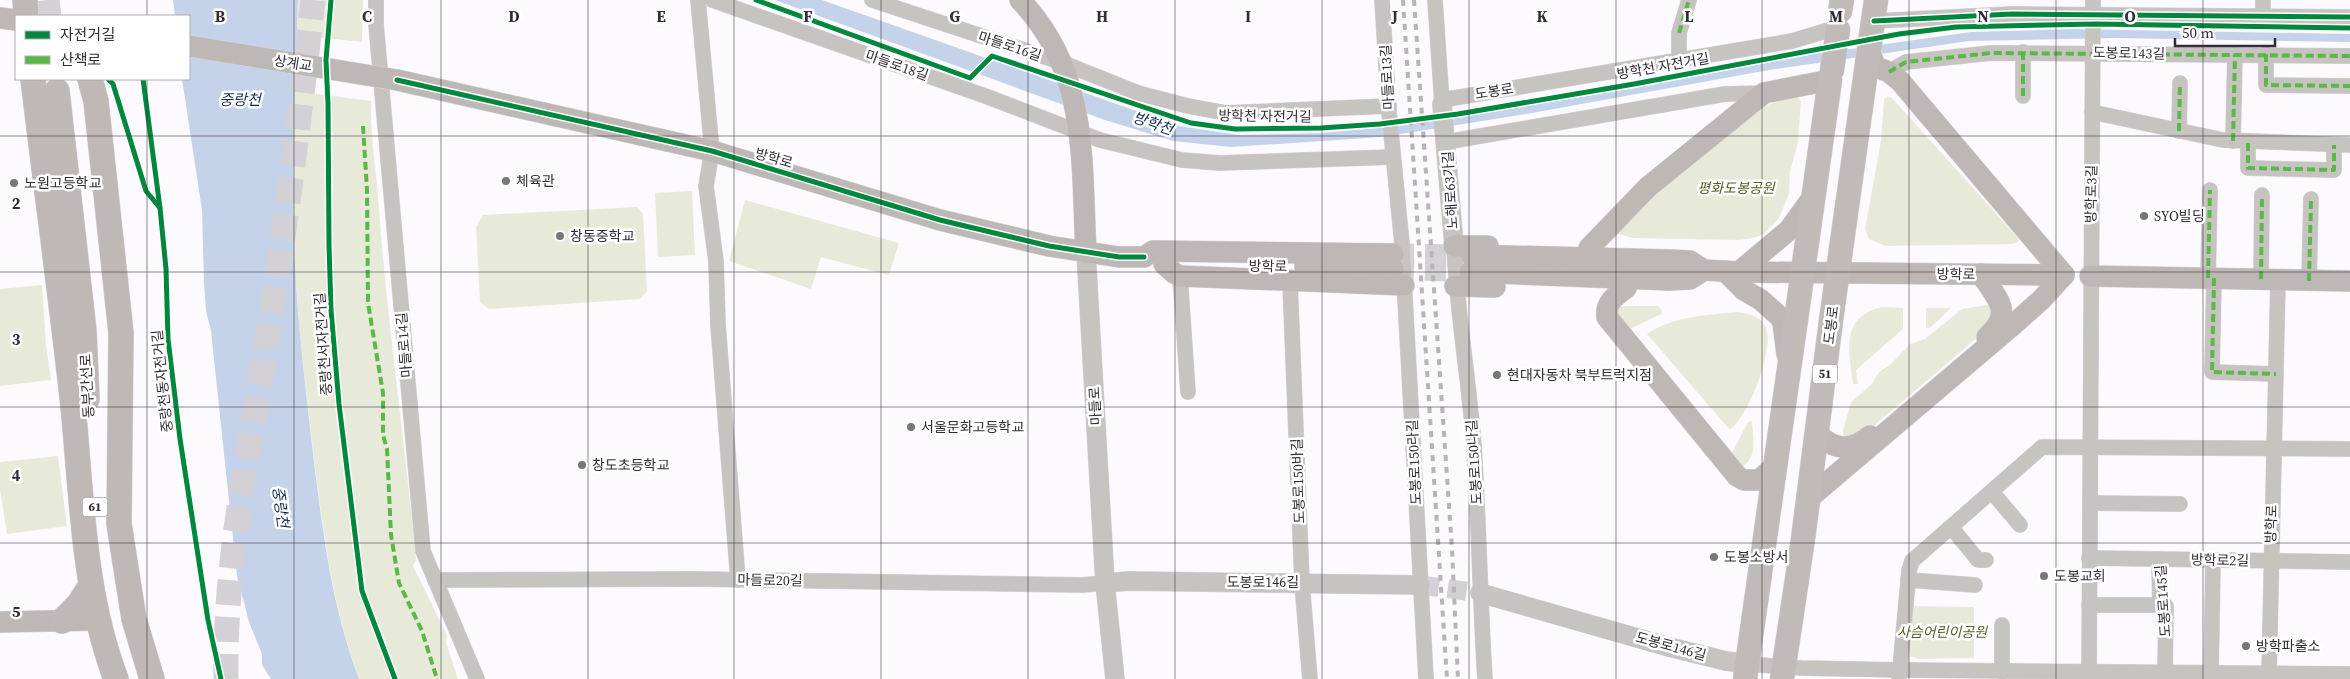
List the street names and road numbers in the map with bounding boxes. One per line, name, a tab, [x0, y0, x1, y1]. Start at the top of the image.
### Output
street label: 마들로16길	[976, 26, 1044, 66]
street label: 도봉로143길	[2093, 42, 2165, 64]
street label: 마들로13길	[1375, 44, 1399, 110]
street label: 마들로18길	[863, 45, 931, 85]
street label: 방학천 자전거길	[1615, 48, 1711, 84]
street label: 상계교	[272, 50, 314, 76]
street label: 도봉로	[1473, 78, 1515, 104]
street label: 방학천 자전거길	[1218, 105, 1312, 127]
street label: 방학로	[753, 143, 795, 173]
street label: 노해로63가길	[1437, 150, 1463, 230]
street label: 방학로3길	[2080, 165, 2102, 223]
street label: 방학로	[1249, 256, 1288, 276]
street label: 방학로	[1937, 264, 1976, 284]
street label: 중랑천서자전거길	[309, 292, 337, 396]
street label: 도봉로	[1819, 304, 1843, 345]
street label: 마들로14길	[391, 311, 417, 379]
street label: 중랑천동자전거길	[147, 329, 177, 433]
street label: 동부간선로	[75, 353, 99, 419]
road number: 51	[1812, 364, 1838, 384]
street label: 마들로	[1084, 386, 1106, 426]
street label: 도봉로150라길	[1402, 419, 1426, 505]
street label: 도봉로150나길	[1461, 419, 1487, 505]
street label: 도봉로150바길	[1287, 438, 1309, 524]
road number: 61	[82, 498, 108, 516]
street label: 방학로	[2260, 504, 2282, 544]
street label: 방학로2길	[2191, 549, 2249, 571]
street label: 도봉로145길	[2150, 564, 2176, 638]
street label: 마들로20길	[737, 569, 803, 591]
street label: 도봉로146길	[1227, 572, 1299, 592]
street label: 도봉로146길	[1633, 627, 1709, 665]

